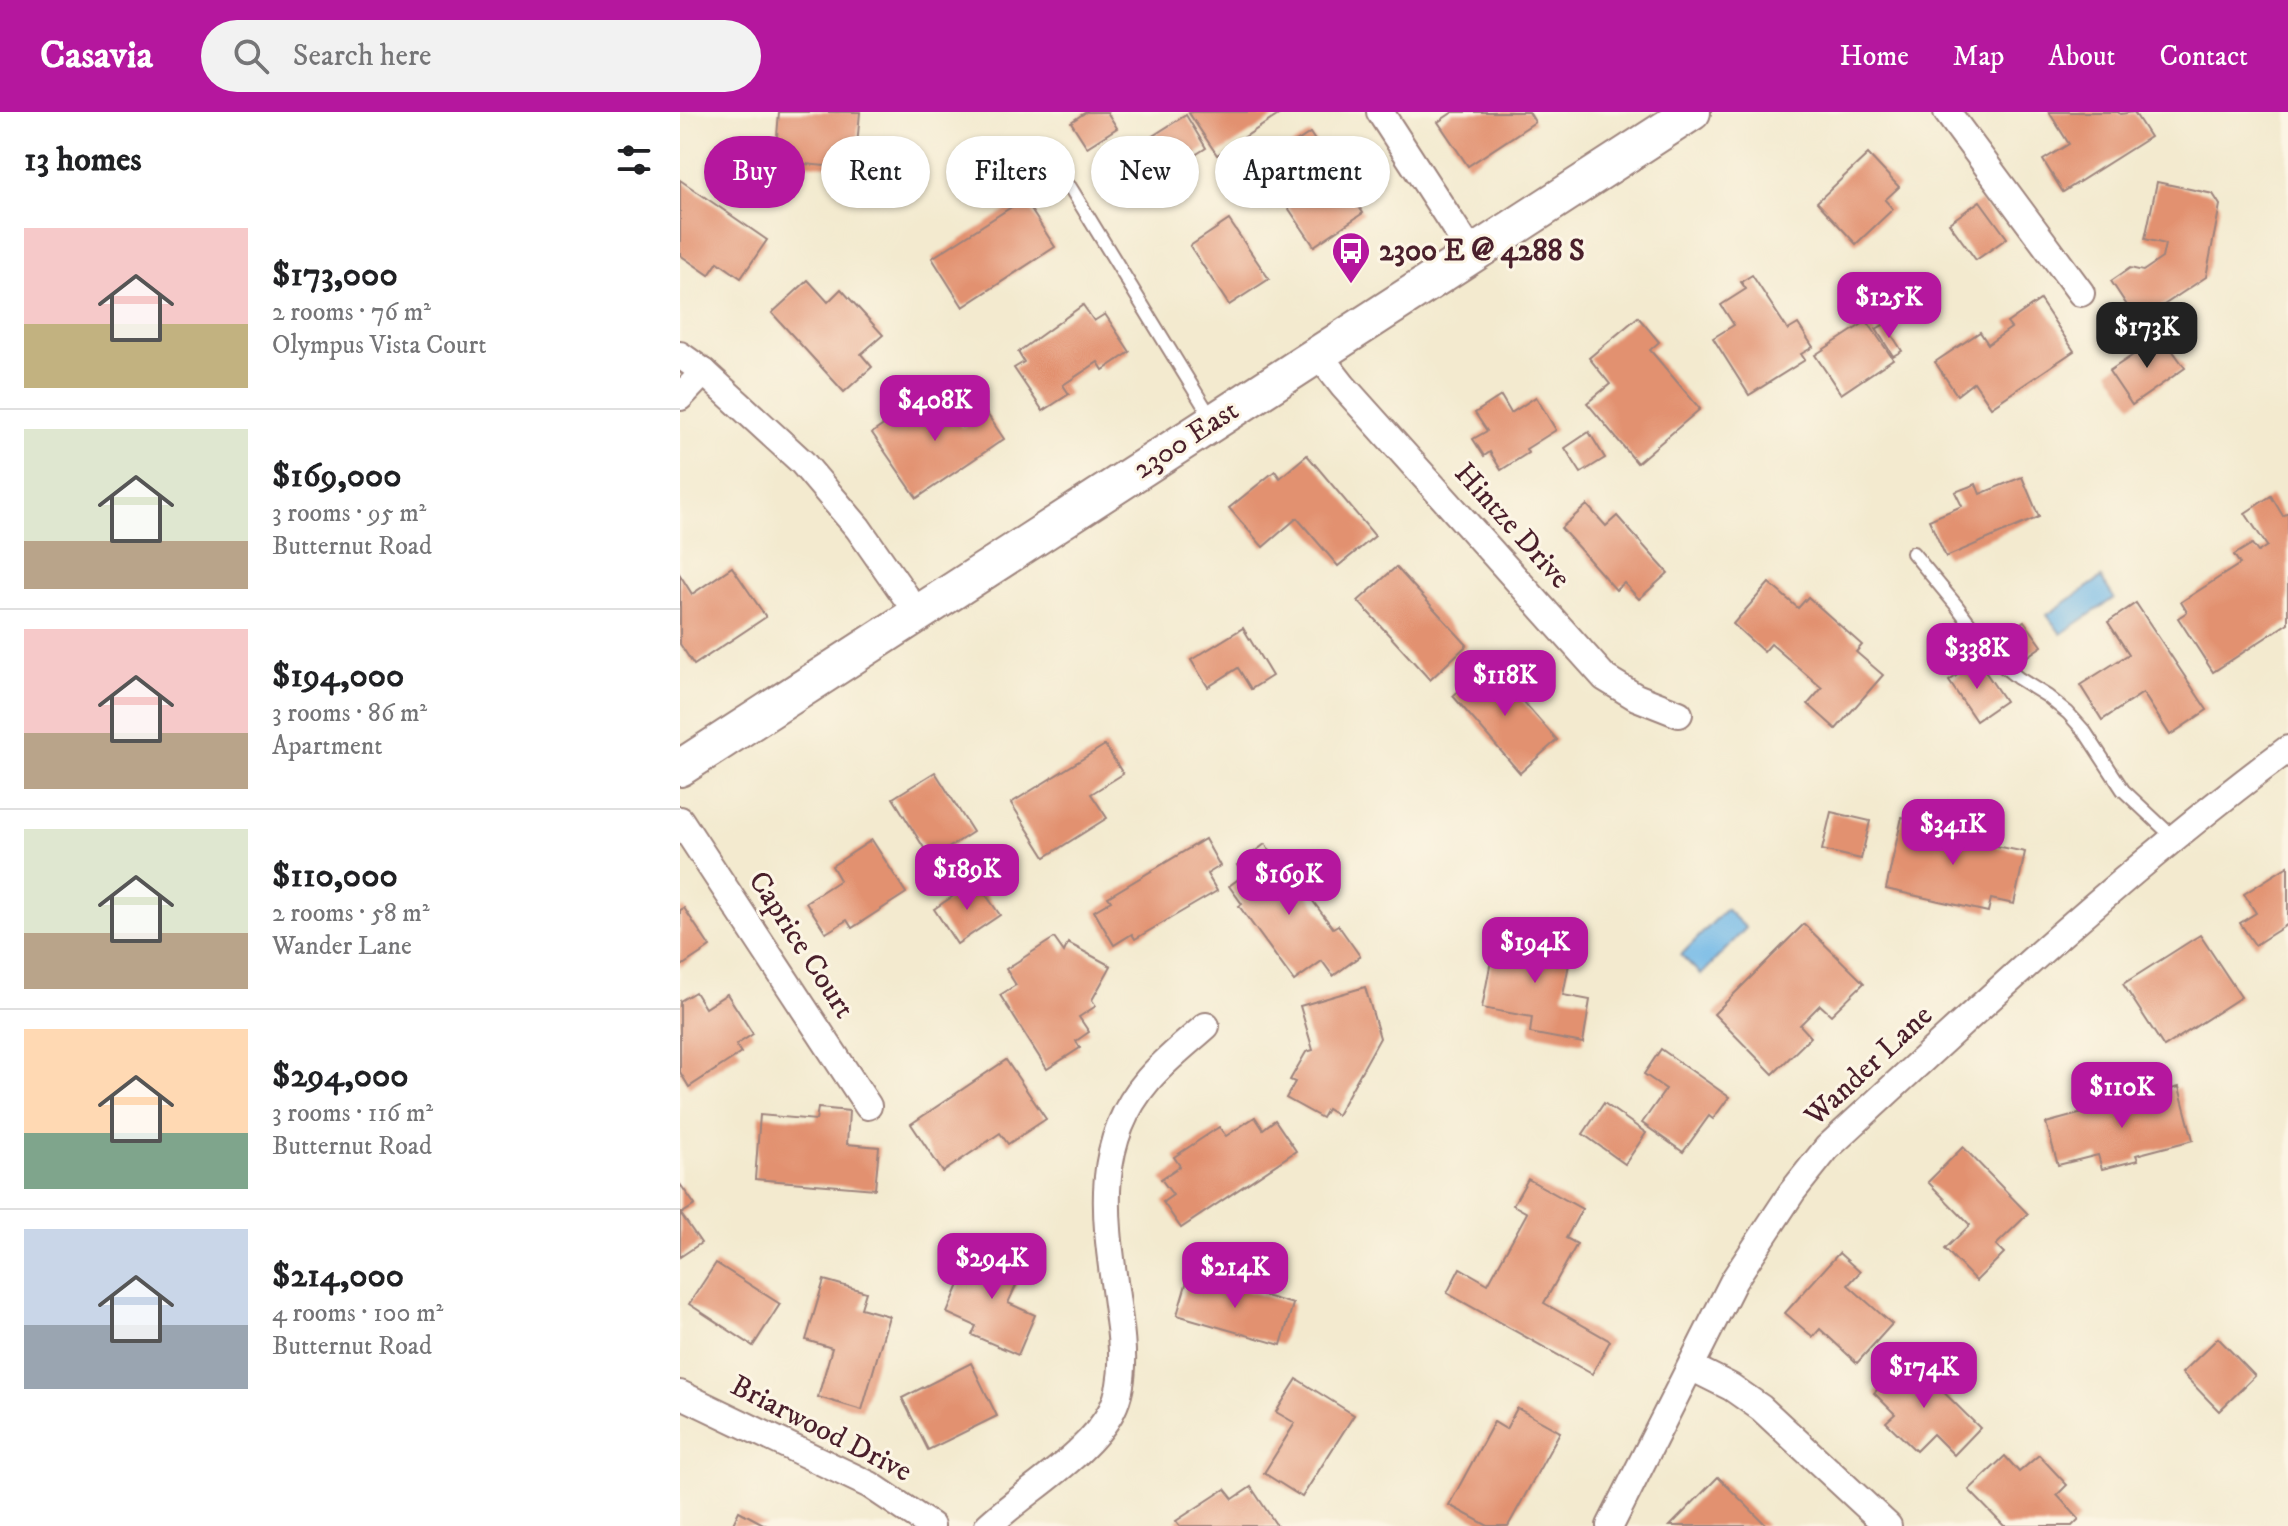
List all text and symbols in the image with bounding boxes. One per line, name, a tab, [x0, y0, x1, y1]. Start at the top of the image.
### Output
search box	[201, 20, 761, 92]
text: Casavia	[40, 32, 153, 80]
icon: search	[229, 34, 273, 78]
text: Search here	[293, 38, 431, 75]
text: Home	[1840, 39, 1909, 74]
text: Map	[1953, 39, 2004, 74]
text: About	[2048, 39, 2115, 74]
text: Contact	[2159, 39, 2248, 74]
chip: Buy	[704, 136, 805, 208]
chip: Rent	[821, 136, 930, 208]
chip: Filters	[946, 136, 1075, 208]
chip: New	[1091, 136, 1199, 208]
chip: Apartment	[1215, 136, 1390, 208]
icon: filters	[612, 138, 656, 182]
text: 13 homes	[24, 139, 142, 181]
bus stop icon: 2300 E @ 4288 S	[1330, 230, 1372, 285]
place label: 2300 E @ 4288 S	[1379, 233, 1585, 270]
text: $173,000	[272, 254, 398, 296]
icon: home	[88, 260, 184, 356]
pin: $125K	[1833, 272, 1945, 340]
text: $125K	[1855, 281, 1923, 314]
text: 2 rooms · 76 m²	[272, 296, 431, 329]
pin: $173K	[2091, 302, 2203, 370]
text: $173K	[2114, 311, 2180, 344]
text: Olympus Vista Court	[272, 329, 487, 362]
pin: $408K	[879, 375, 991, 443]
text: $408K	[898, 384, 972, 417]
street label: 2300 East	[1126, 392, 1246, 488]
text: $169,000	[272, 455, 402, 497]
street label: Hintze Drive	[1446, 455, 1578, 597]
icon: home	[88, 461, 184, 557]
text: 3 rooms · 95 m²	[272, 497, 427, 530]
text: Butternut Road	[272, 530, 432, 563]
pin: $338K	[1921, 623, 2033, 691]
text: $338K	[1945, 632, 2009, 665]
pin: $118K	[1449, 650, 1561, 718]
text: $194,000	[272, 655, 404, 697]
text: $118K	[1473, 659, 1537, 692]
icon: home	[88, 661, 184, 757]
text: 3 rooms · 86 m²	[272, 697, 427, 730]
text: Apartment	[272, 730, 383, 763]
pin: $341K	[1897, 799, 2009, 867]
text: $341K	[1920, 808, 1986, 841]
pin: $189K	[911, 844, 1023, 912]
pin: $169K	[1233, 849, 1345, 917]
text: $189K	[933, 853, 1001, 886]
text: $110,000	[272, 855, 398, 897]
text: $169K	[1255, 858, 1323, 891]
icon: home	[88, 861, 184, 957]
street label: Caprice Court	[740, 864, 862, 1026]
text: 2 rooms · 58 m²	[272, 897, 430, 930]
pin: $194K	[1479, 917, 1591, 985]
text: $194K	[1500, 926, 1570, 959]
text: Wander Lane	[272, 930, 412, 963]
street label: Wander Lane	[1797, 997, 1941, 1135]
text: $294,000	[272, 1055, 409, 1097]
icon: home	[88, 1061, 184, 1157]
pin: $110K	[2066, 1062, 2178, 1130]
text: $110K	[2089, 1071, 2155, 1104]
text: 3 rooms · 116 m²	[272, 1097, 433, 1130]
text: Butternut Road	[272, 1130, 432, 1163]
pin: $294K	[936, 1233, 1048, 1301]
text: $294K	[955, 1242, 1029, 1275]
pin: $214K	[1179, 1242, 1291, 1310]
text: $214K	[1200, 1251, 1270, 1284]
text: $214,000	[272, 1255, 404, 1297]
icon: home	[88, 1261, 184, 1357]
text: 4 rooms · 100 m²	[272, 1297, 443, 1330]
text: Butternut Road	[272, 1330, 432, 1363]
pin: $174K	[1868, 1342, 1980, 1410]
text: $174K	[1889, 1351, 1959, 1384]
street label: Briarwood Drive	[724, 1367, 918, 1491]

